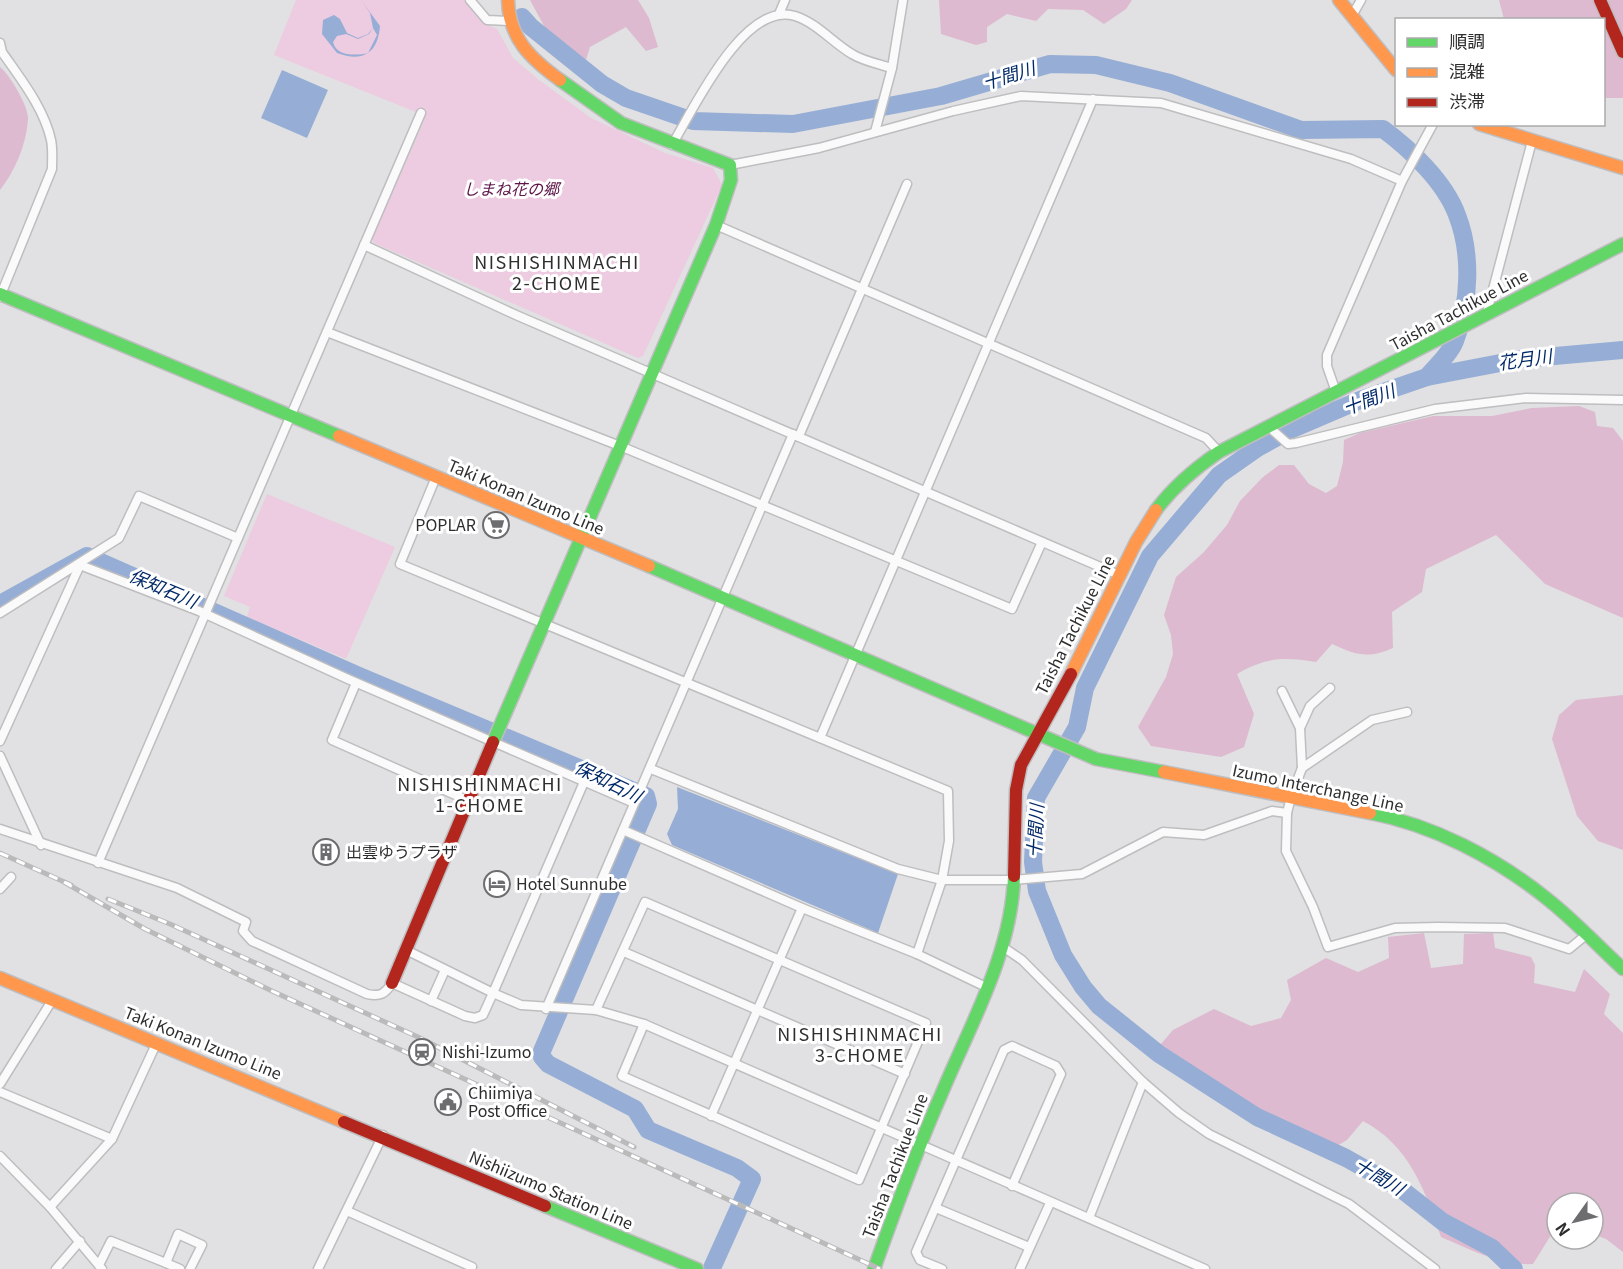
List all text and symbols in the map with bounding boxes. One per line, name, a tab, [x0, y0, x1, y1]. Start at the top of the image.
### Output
legend	[1395, 18, 1605, 126]
text: 順調	[1449, 27, 1485, 53]
water label: 十間川	[979, 53, 1040, 94]
text: 混雑	[1449, 57, 1485, 83]
text: 渋滞	[1449, 87, 1485, 113]
park label: しまね花の郷	[463, 176, 562, 200]
district label: NISHISHINMACHI 2-CHOME	[474, 248, 640, 295]
street label: Taisha Tachikue Line	[1385, 262, 1532, 356]
water label: 花月川	[1496, 341, 1555, 375]
water label: 十間川	[1338, 376, 1400, 420]
street label: Taki Konan Izumo Line	[445, 452, 608, 540]
supermarket icon: POPLAR	[481, 510, 511, 540]
place label: POPLAR	[415, 512, 476, 536]
street label: Taisha Tachikue Line	[1029, 551, 1120, 698]
water label: 保知石川	[126, 561, 204, 614]
water label: 保知石川	[571, 753, 649, 809]
street label: Izumo Interchange Line	[1230, 757, 1406, 817]
district label: NISHISHINMACHI 1-CHOME	[397, 770, 563, 817]
water label: 十間川	[1020, 801, 1049, 859]
building icon: 出雲ゆうプラザ	[311, 837, 341, 867]
place label: 出雲ゆうプラザ	[346, 839, 458, 863]
hotel icon: Hotel Sunnube	[482, 869, 512, 899]
place label: Hotel Sunnube	[516, 871, 627, 895]
street label: Taki Konan Izumo Line	[121, 1000, 286, 1085]
district label: NISHISHINMACHI 3-CHOME	[777, 1020, 943, 1067]
station icon: Nishi-Izumo	[407, 1037, 437, 1067]
place label: Nishi-Izumo	[442, 1039, 531, 1063]
place label: Chiimiya Post Office	[468, 1080, 547, 1122]
public building icon: Chiimiya Post Office	[433, 1087, 463, 1117]
street label: Taisha Tachikue Line	[855, 1090, 933, 1242]
street label: Nishiizumo Station Line	[466, 1144, 637, 1235]
water label: 十間川	[1350, 1150, 1412, 1201]
north arrow	[1545, 1191, 1605, 1251]
text: N	[1548, 1218, 1575, 1242]

